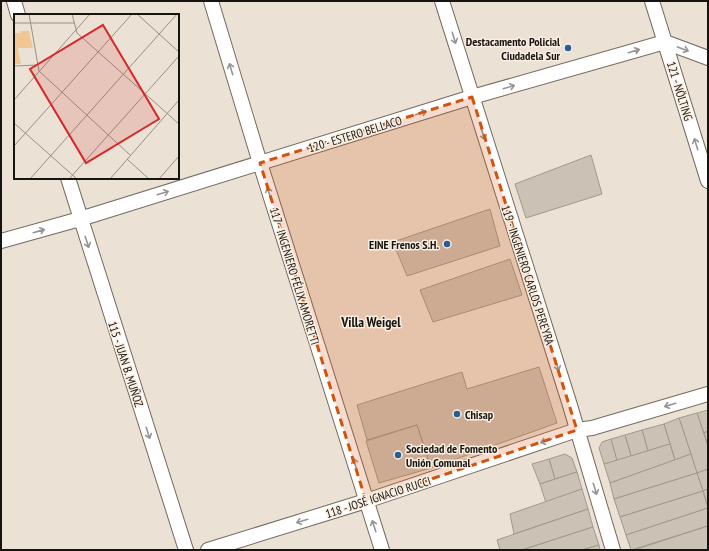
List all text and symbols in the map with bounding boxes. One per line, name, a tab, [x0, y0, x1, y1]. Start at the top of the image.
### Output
inset map	[14, 14, 179, 179]
one-way arrow	[451, 32, 458, 45]
place label: Destacamento Policial Ciudadela Sur	[466, 34, 560, 63]
marker: Destacamento Policial Ciudadela Sur	[563, 43, 573, 53]
one-way arrow	[677, 45, 689, 53]
one-way arrow	[627, 47, 640, 54]
street label: 121 - NÖLTING	[664, 60, 696, 123]
one-way arrow	[227, 63, 235, 75]
one-way arrow	[502, 82, 515, 90]
one-way arrow	[414, 109, 427, 116]
street label: 120 - ESTERO BELLACO	[306, 112, 404, 155]
one-way arrow	[480, 128, 488, 140]
one-way arrow	[692, 138, 699, 151]
one-way arrow	[265, 187, 272, 200]
one-way arrow	[156, 189, 169, 196]
street label: 119 - INGENIERO CARLOS PEREYRA	[498, 203, 558, 347]
street label: 117 - INGENIERO FÉLIX AMORETTI	[267, 205, 323, 347]
one-way arrow	[32, 227, 45, 234]
one-way arrow	[84, 235, 91, 248]
place label: EINE Frenos S.H.	[369, 237, 439, 252]
marker: EINE Frenos S.H.	[442, 239, 452, 249]
district label: Villa Weigel	[340, 313, 401, 331]
street label: 115 - JUAN B. MUÑOZ	[105, 319, 147, 409]
one-way arrow	[554, 358, 561, 371]
one-way arrow	[664, 402, 677, 409]
place label: Chisap	[465, 407, 494, 422]
marker: Chisap	[452, 409, 462, 419]
one-way arrow	[145, 426, 152, 439]
one-way arrow	[539, 438, 552, 445]
place label: Sociedad de Fomento Unión Comunal	[406, 441, 498, 470]
marker: Sociedad de Fomento Unión Comunal	[393, 450, 403, 460]
one-way arrow	[350, 459, 358, 471]
street label: 118 - JOSÉ IGNACIO RUCCI	[324, 473, 432, 521]
one-way arrow	[592, 483, 599, 496]
one-way arrow	[296, 518, 309, 525]
one-way arrow	[370, 519, 377, 532]

